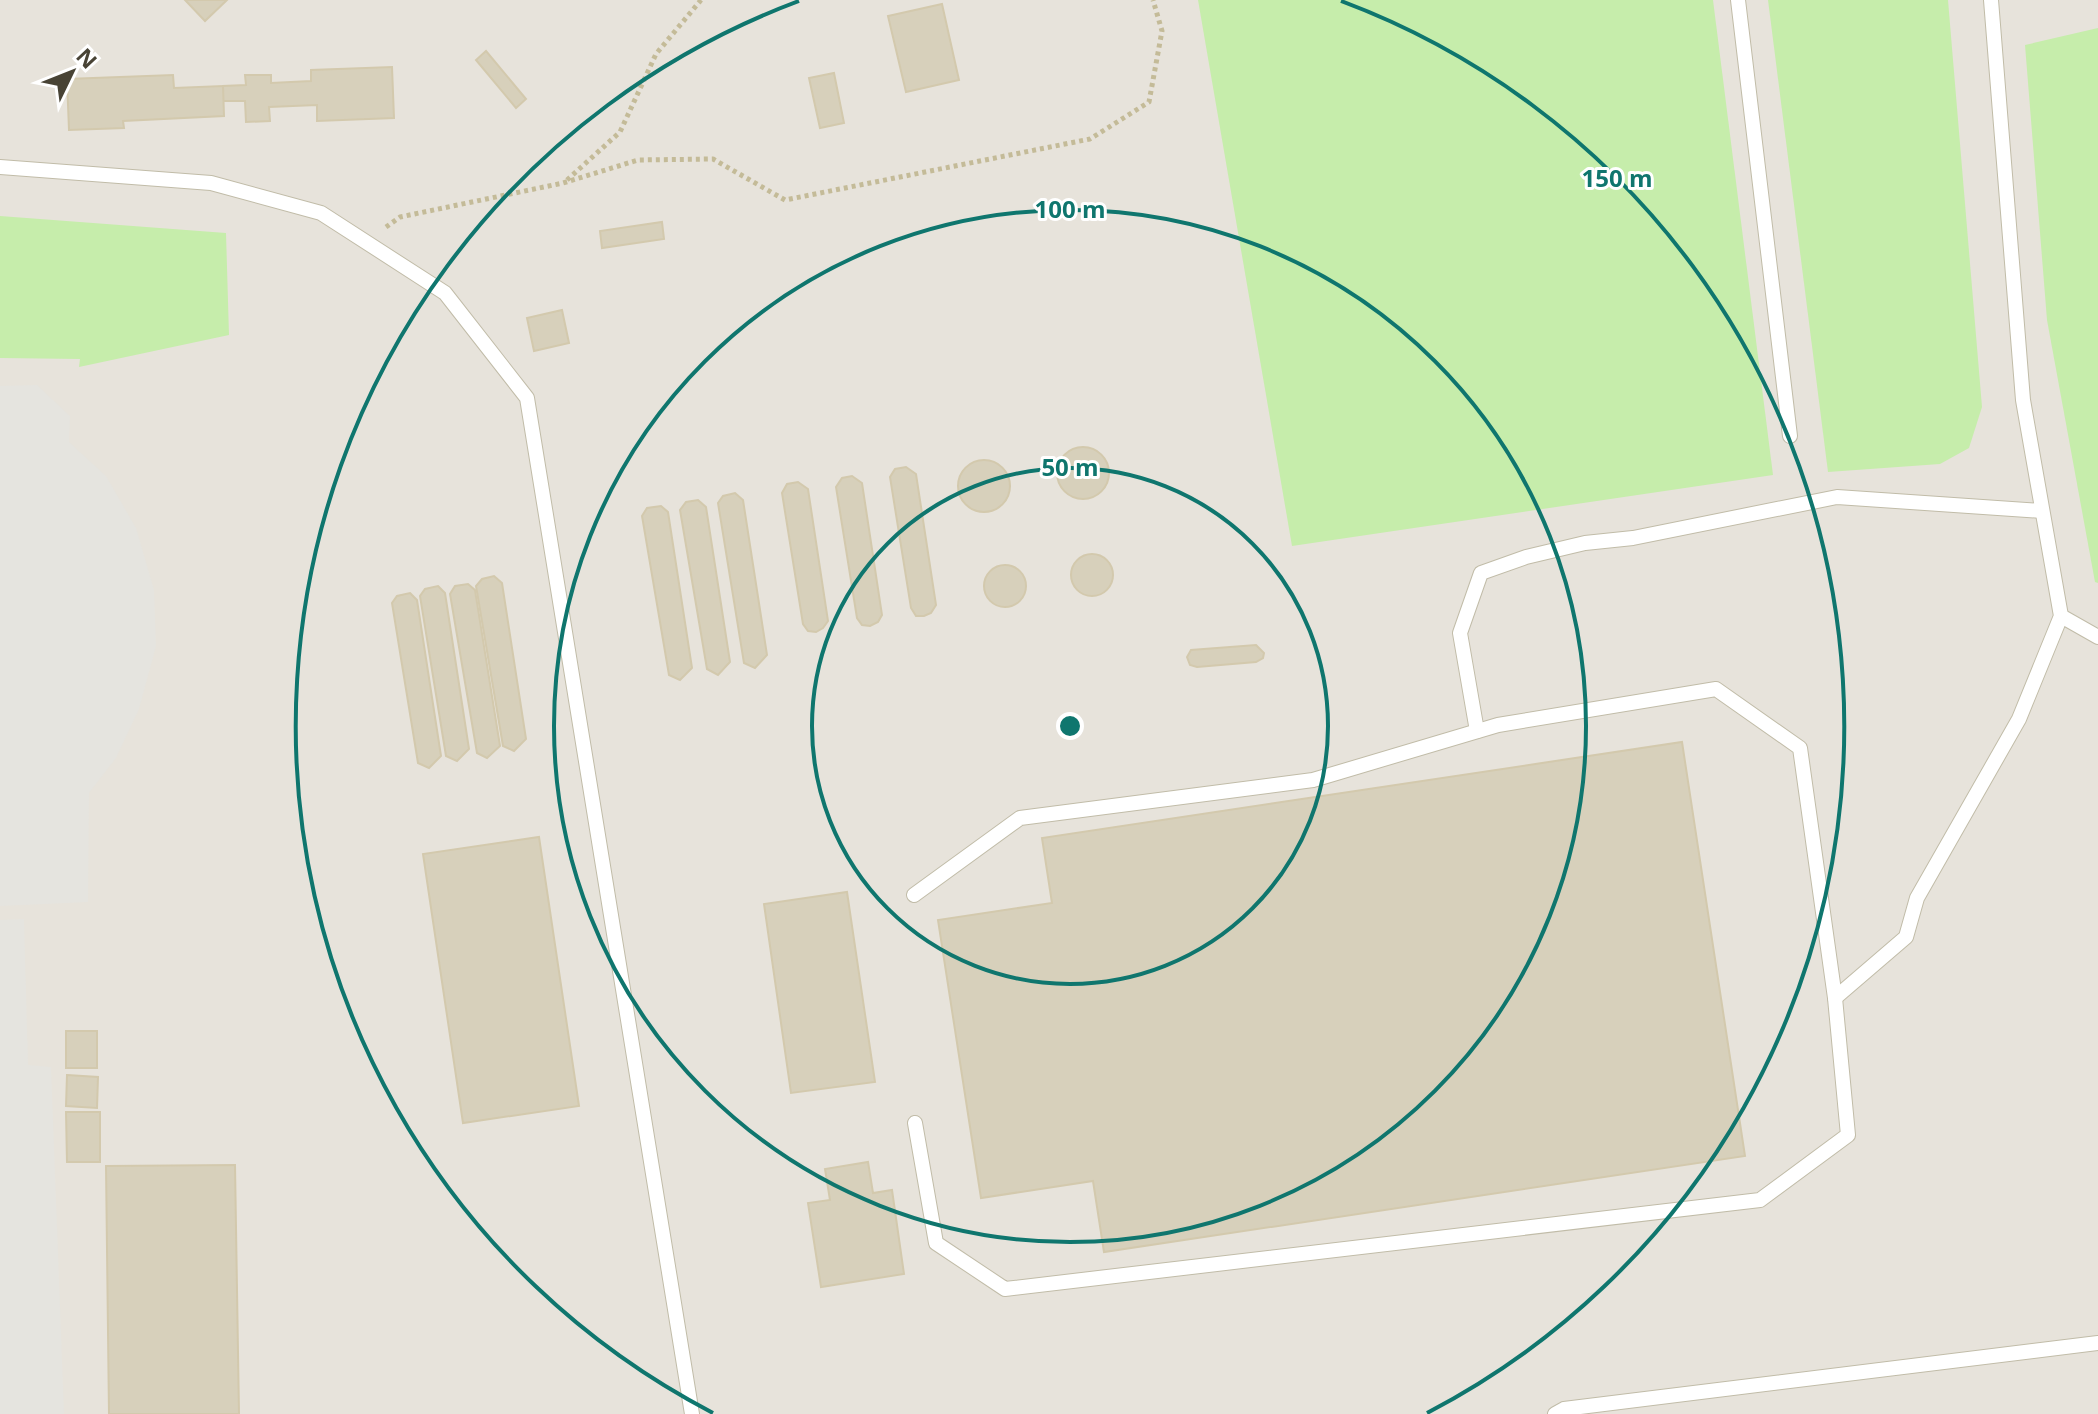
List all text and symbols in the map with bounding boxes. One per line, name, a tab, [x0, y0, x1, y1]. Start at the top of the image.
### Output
north arrow	[32, 32, 112, 112]
text: N	[70, 41, 104, 74]
text: 150 m	[1582, 161, 1652, 194]
text: 100 m	[1035, 192, 1105, 225]
text: 50 m	[1041, 450, 1099, 483]
centre of rings	[1056, 712, 1084, 740]

